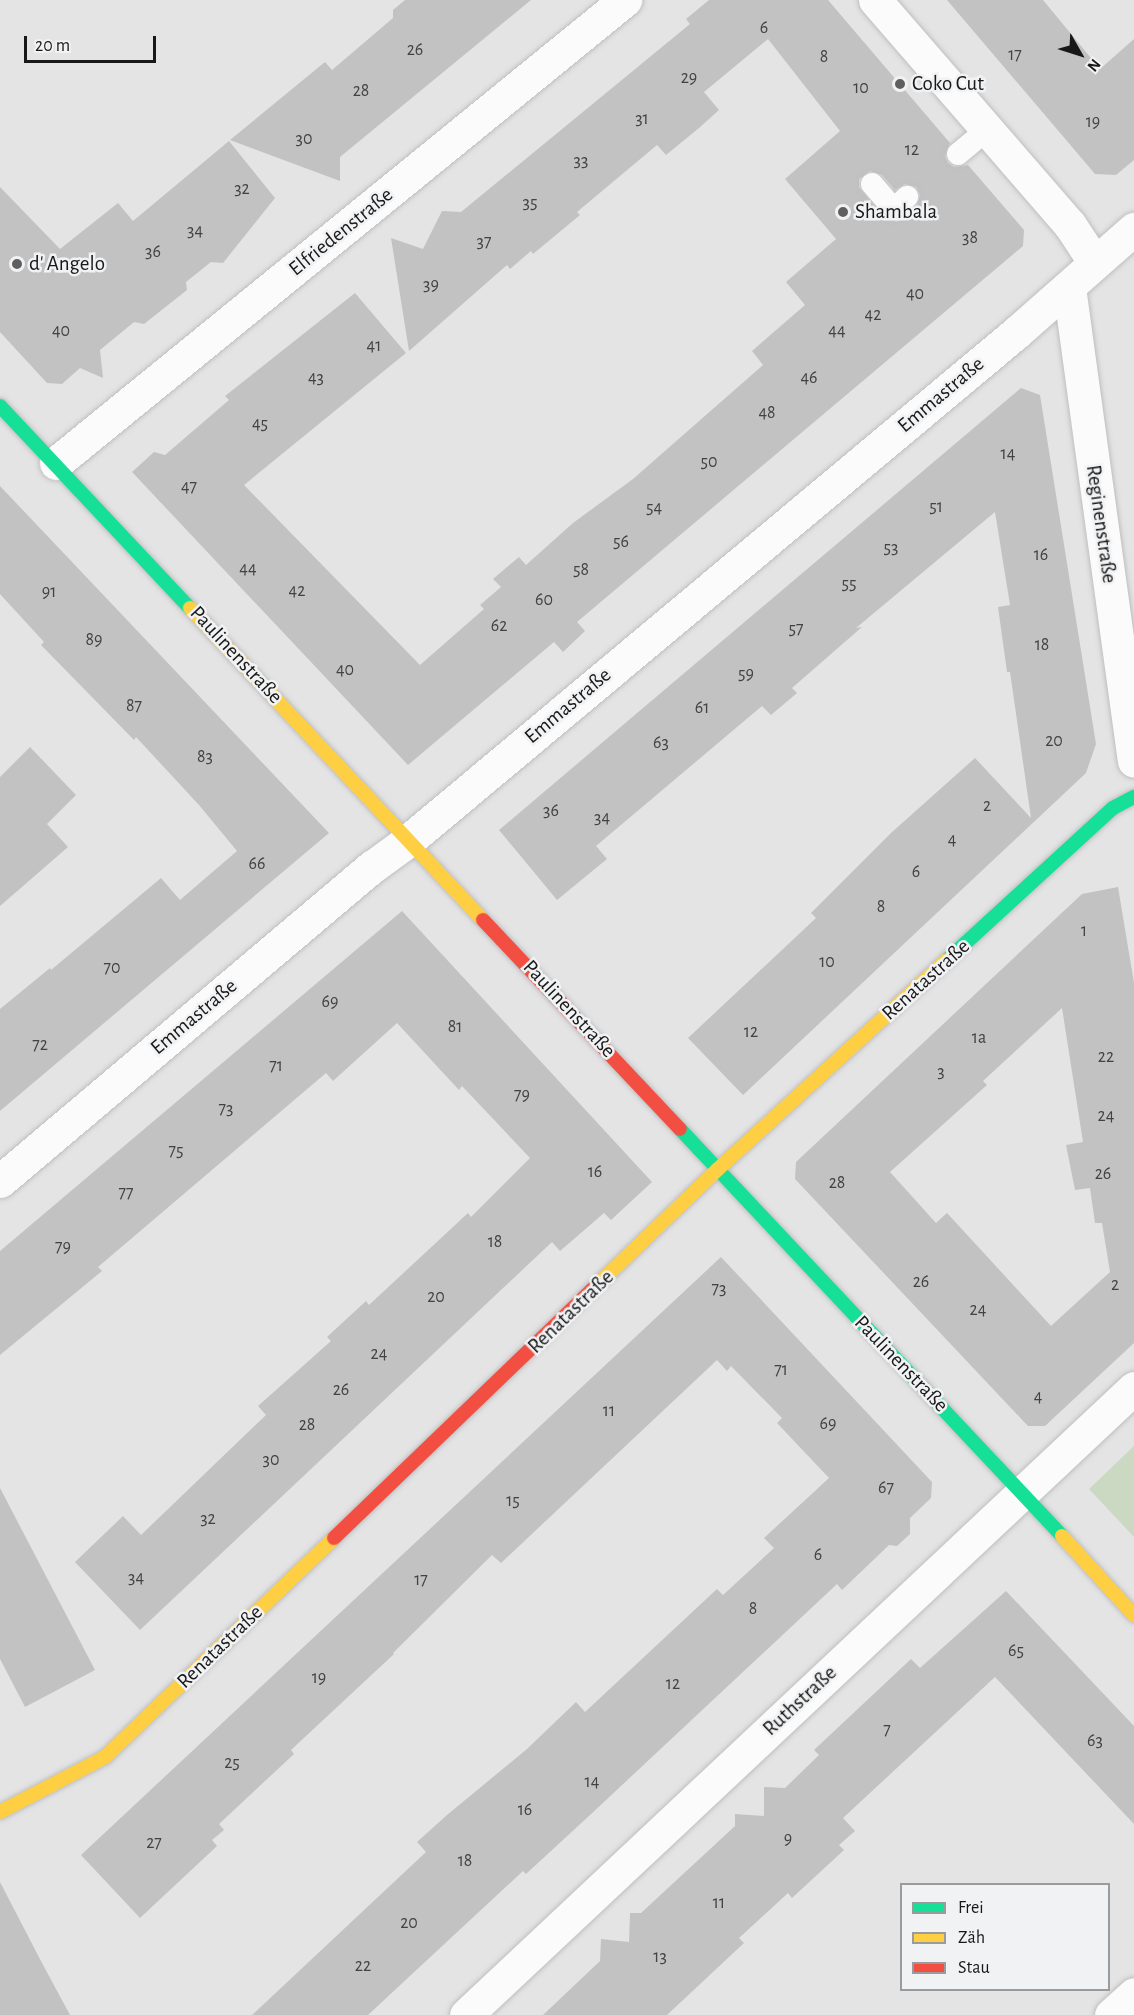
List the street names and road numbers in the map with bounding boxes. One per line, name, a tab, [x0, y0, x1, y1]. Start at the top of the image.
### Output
street label: Elfriedenstraße	[284, 182, 398, 282]
street label: Emmastraße	[893, 352, 989, 438]
street label: Reginenstraße	[1080, 463, 1122, 585]
street label: Paulinenstraße	[184, 601, 288, 709]
street label: Emmastraße	[520, 663, 616, 749]
street label: Renatastraße	[877, 934, 975, 1026]
street label: Paulinenstraße	[517, 955, 621, 1063]
street label: Emmastraße	[146, 974, 242, 1060]
street label: Renatastraße	[523, 1265, 619, 1359]
street label: Paulinenstraße	[849, 1310, 953, 1418]
street label: Renatastraße	[172, 1600, 268, 1694]
street label: Ruthstraße	[758, 1661, 842, 1741]

